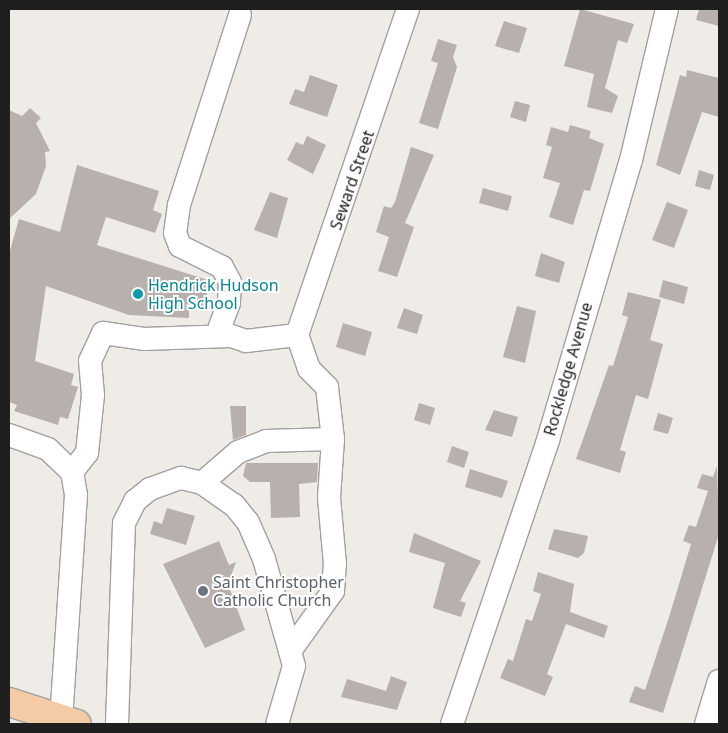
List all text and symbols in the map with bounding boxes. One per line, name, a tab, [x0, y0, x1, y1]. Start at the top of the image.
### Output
street label: Seward Street	[326, 128, 378, 232]
place label: Hendrick Hudson High School	[148, 275, 279, 313]
marker: Hendrick Hudson High School	[132, 288, 144, 300]
street label: Rockledge Avenue	[540, 300, 596, 438]
place label: Saint Christopher Catholic Church	[213, 572, 344, 610]
marker: Saint Christopher Catholic Church	[197, 585, 209, 597]

